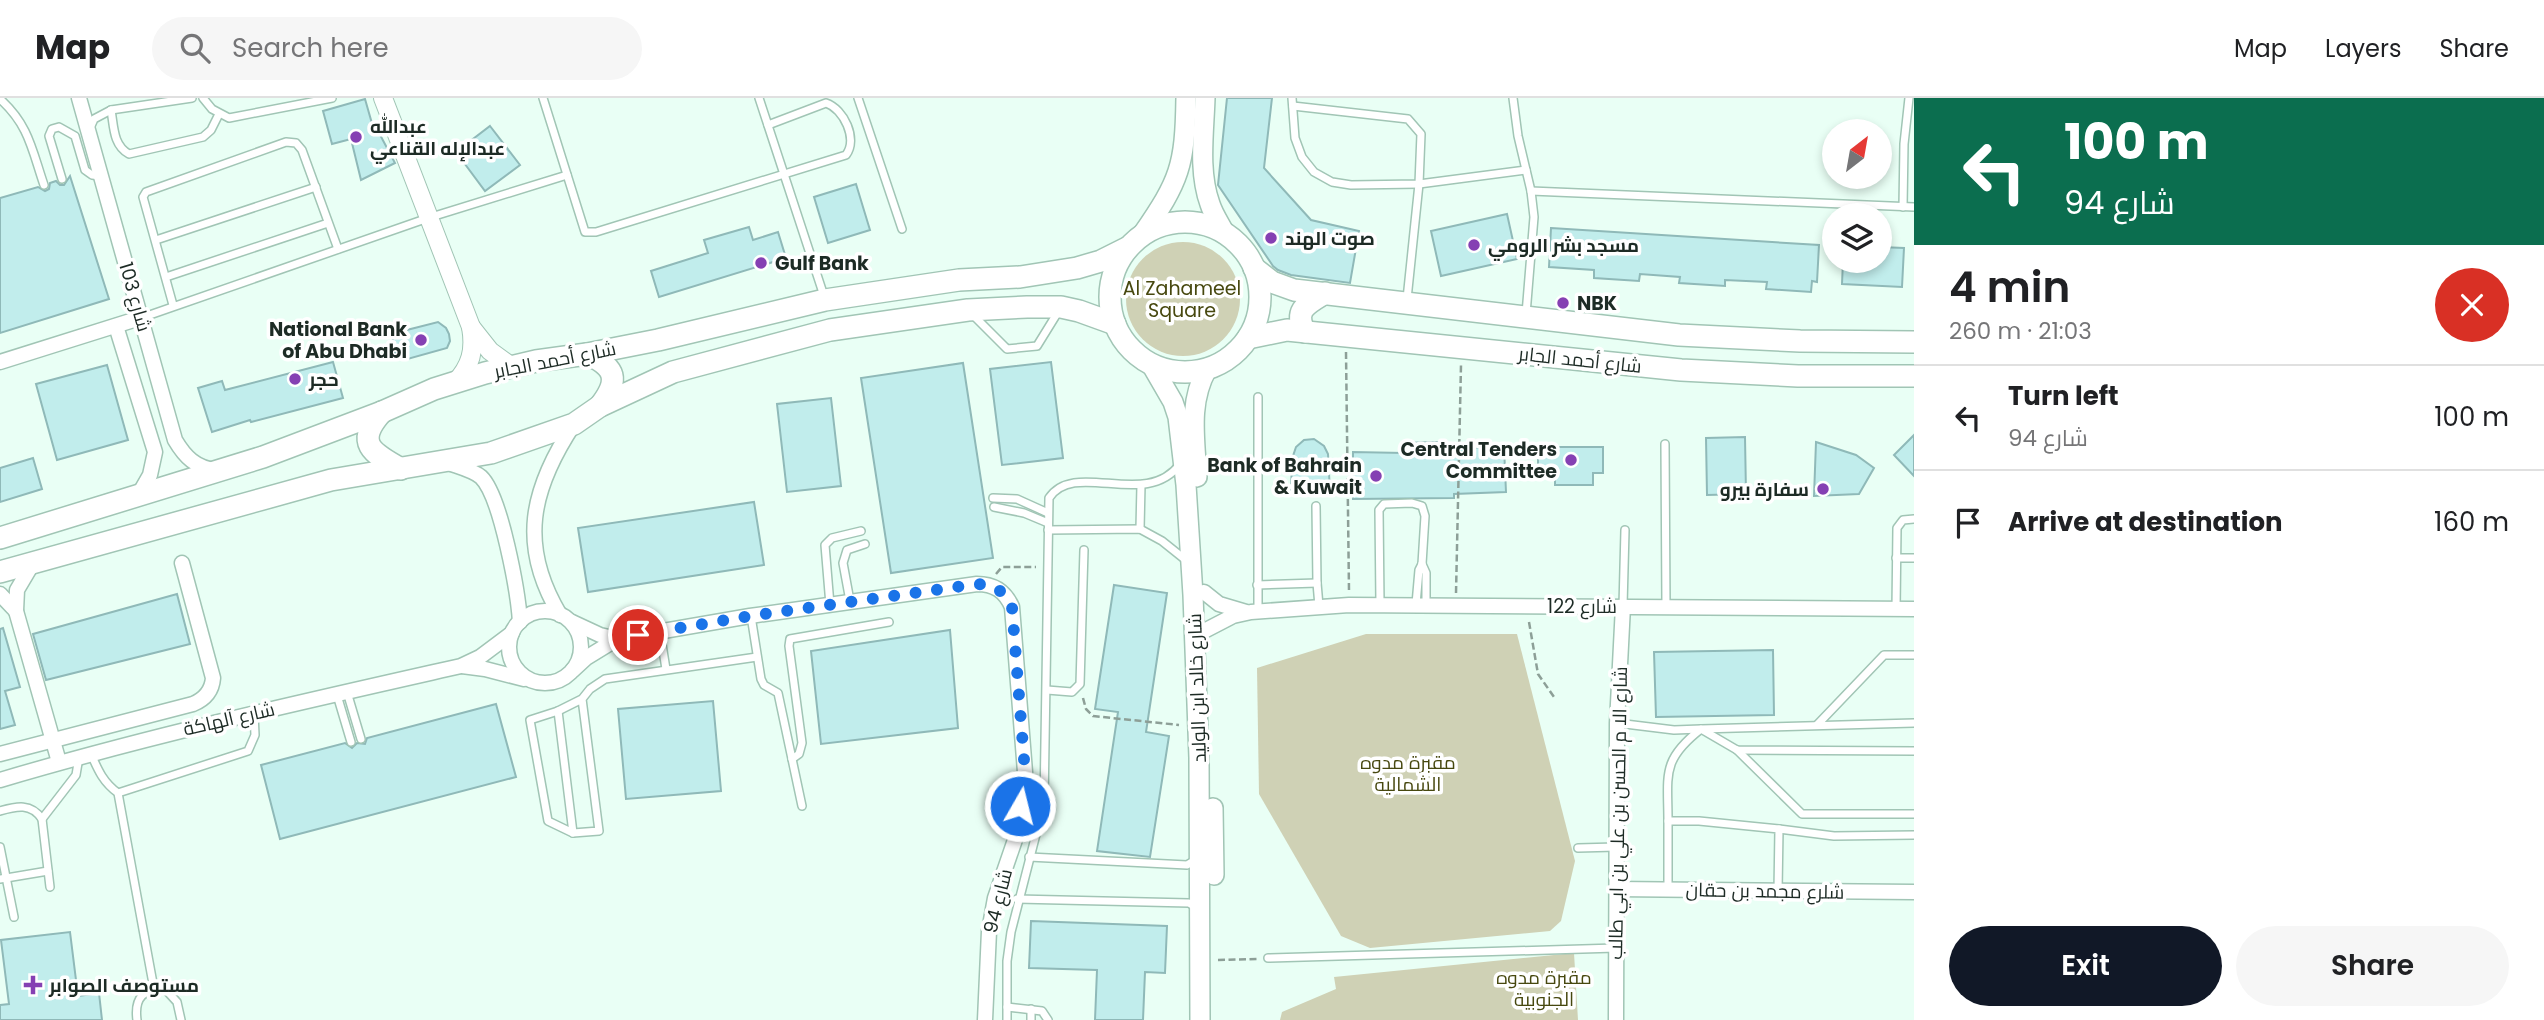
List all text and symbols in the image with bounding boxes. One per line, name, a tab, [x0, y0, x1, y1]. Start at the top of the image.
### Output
search box	[152, 17, 642, 80]
text: Map	[35, 24, 110, 71]
icon: search	[176, 29, 214, 67]
text: Search here	[232, 30, 389, 66]
text: Map	[2234, 32, 2287, 65]
text: Layers	[2325, 32, 2401, 65]
text: Share	[2439, 32, 2509, 65]
text: 100 m	[2064, 108, 2209, 176]
place label: عبدالله عبدالإله القناعي	[370, 113, 505, 164]
north arrow	[1822, 119, 1892, 189]
map controls	[1822, 119, 1892, 273]
icon: left	[1949, 126, 2040, 217]
marker: عبدالله عبدالإله القناعي	[348, 129, 364, 145]
text: شارع 94	[2064, 180, 2175, 225]
button: layers	[1822, 203, 1892, 273]
place label: صوت الهند	[1285, 225, 1375, 252]
marker: صوت الهند	[1263, 230, 1279, 246]
place label: مسجد بشر الرومي	[1488, 232, 1639, 261]
marker: مسجد بشر الرومي	[1466, 237, 1482, 253]
place label: Gulf Bank	[775, 250, 869, 277]
marker: Gulf Bank	[753, 255, 769, 271]
text: 4 min	[1949, 258, 2070, 317]
street label: شارع 103	[112, 259, 158, 335]
button: close	[2435, 268, 2509, 342]
park label: Al Zahameel Square	[1123, 275, 1241, 324]
place label: NBK	[1577, 290, 1617, 317]
marker: NBK	[1555, 295, 1571, 311]
text: 260 m · 21:03	[1949, 315, 2092, 347]
place label: National Bank of Abu Dhabi	[269, 316, 407, 365]
marker: National Bank of Abu Dhabi	[413, 332, 429, 348]
street label: شارع أحمد الجابر	[491, 335, 618, 385]
street label: شارع أحمد الجابر	[1516, 340, 1643, 380]
place label: حجر	[308, 366, 339, 393]
marker: حجر	[287, 371, 303, 387]
text: Turn left	[2008, 378, 2119, 414]
icon: left	[1949, 399, 1987, 437]
text: 100 m	[2434, 399, 2509, 435]
text: شارع 94	[2008, 422, 2088, 454]
place label: Central Tenders Committee	[1401, 436, 1557, 485]
place label: Bank of Bahrain & Kuwait	[1207, 452, 1362, 501]
marker: Central Tenders Committee	[1563, 452, 1579, 468]
marker: Bank of Bahrain & Kuwait	[1368, 468, 1384, 484]
place label: سفارة بيرو	[1720, 476, 1809, 503]
marker: سفارة بيرو	[1815, 481, 1831, 497]
icon: arrive	[1949, 504, 1987, 542]
text: Arrive at destination	[2008, 504, 2283, 540]
text: 160 m	[2434, 504, 2509, 540]
street label: شارع 122	[1547, 593, 1617, 620]
pin	[608, 605, 668, 665]
street label: شارع خالد ابن الوليد	[1181, 613, 1213, 763]
icon: arrive	[619, 616, 657, 654]
street label: شارع الا م الحسن بن علي بن ابي طالب	[1602, 666, 1635, 960]
street label: شارع آلهاكة	[181, 695, 277, 743]
park label: مقبرة مدوه الشمالية	[1360, 749, 1456, 798]
position arrow	[983, 769, 1057, 843]
street label: شارع 94	[977, 866, 1019, 936]
street label: شلرع مجمد بن حقان	[1685, 876, 1845, 906]
button: Exit	[1949, 926, 2222, 1006]
button: Share	[2236, 926, 2509, 1006]
park label: مقبرة مدوه الجنوبية	[1496, 964, 1592, 1013]
place label: مستوصف الصوابر	[48, 972, 199, 999]
marker: مستوصف الصوابر	[23, 975, 43, 995]

